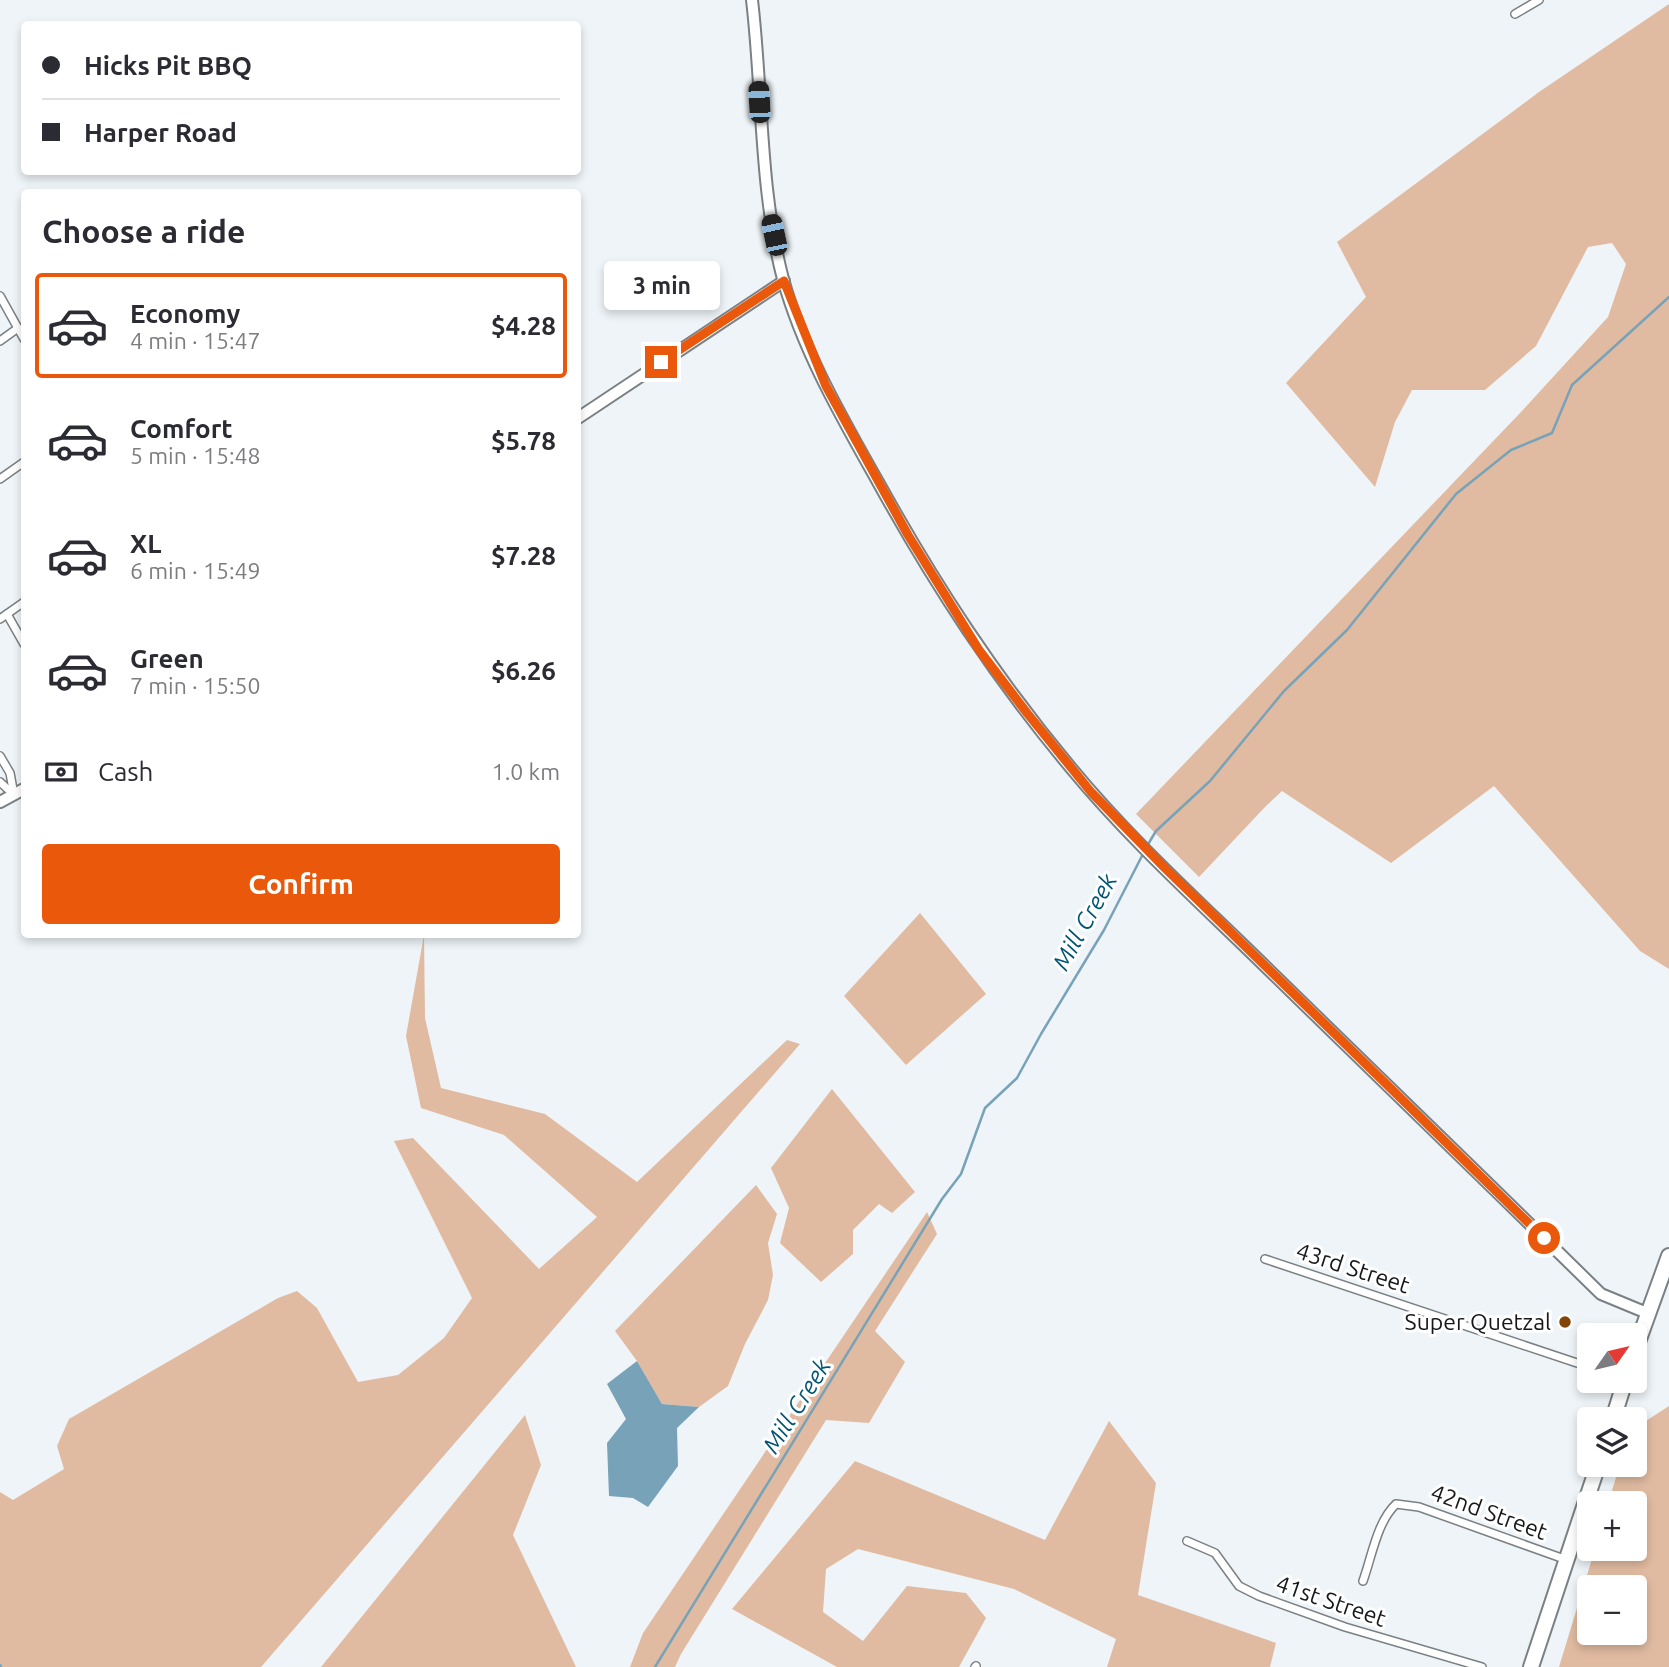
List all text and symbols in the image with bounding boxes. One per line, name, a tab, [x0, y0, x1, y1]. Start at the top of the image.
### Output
text: Hicks Pit BBQ	[84, 51, 252, 80]
car	[748, 80, 771, 124]
text: Harper Road	[84, 118, 237, 147]
car	[760, 212, 789, 258]
text: Choose a ride	[42, 213, 245, 249]
callout: 3 min	[603, 260, 719, 310]
text: 3 min	[633, 273, 691, 298]
icon: car	[46, 294, 109, 357]
text: Economy	[130, 299, 240, 328]
text: $4.28	[491, 311, 556, 340]
text: 4 min · 15:47	[130, 328, 261, 353]
route end	[645, 346, 677, 378]
icon: car	[46, 409, 109, 472]
text: Comfort	[130, 414, 233, 443]
text: $5.78	[491, 426, 556, 455]
text: 5 min · 15:48	[130, 443, 261, 468]
icon: car	[46, 524, 109, 587]
text: XL	[130, 529, 161, 558]
text: $7.28	[491, 541, 556, 570]
text: 6 min · 15:49	[130, 558, 261, 583]
icon: car	[46, 639, 109, 702]
text: Green	[130, 644, 204, 673]
text: $6.26	[491, 656, 556, 685]
text: 7 min · 15:50	[130, 673, 261, 698]
icon: cash	[42, 753, 80, 791]
text: Cash	[98, 757, 153, 786]
text: 1.0 km	[492, 759, 560, 784]
button: Confirm	[42, 844, 560, 924]
water label: Mill Creek	[1047, 868, 1122, 975]
route start	[1528, 1222, 1560, 1254]
street label: 43rd Street	[1293, 1237, 1413, 1298]
place label: Super Quetzal	[1405, 1309, 1551, 1334]
marker: Super Quetzal	[1557, 1314, 1573, 1330]
north arrow	[1577, 1323, 1647, 1393]
map controls	[1577, 1323, 1647, 1645]
water label: Mill Creek	[757, 1353, 836, 1458]
button: layers	[1577, 1407, 1647, 1477]
street label: 42nd Street	[1428, 1479, 1551, 1544]
button: +	[1577, 1491, 1647, 1561]
street label: 41st Street	[1273, 1570, 1389, 1631]
button: −	[1577, 1575, 1647, 1645]

